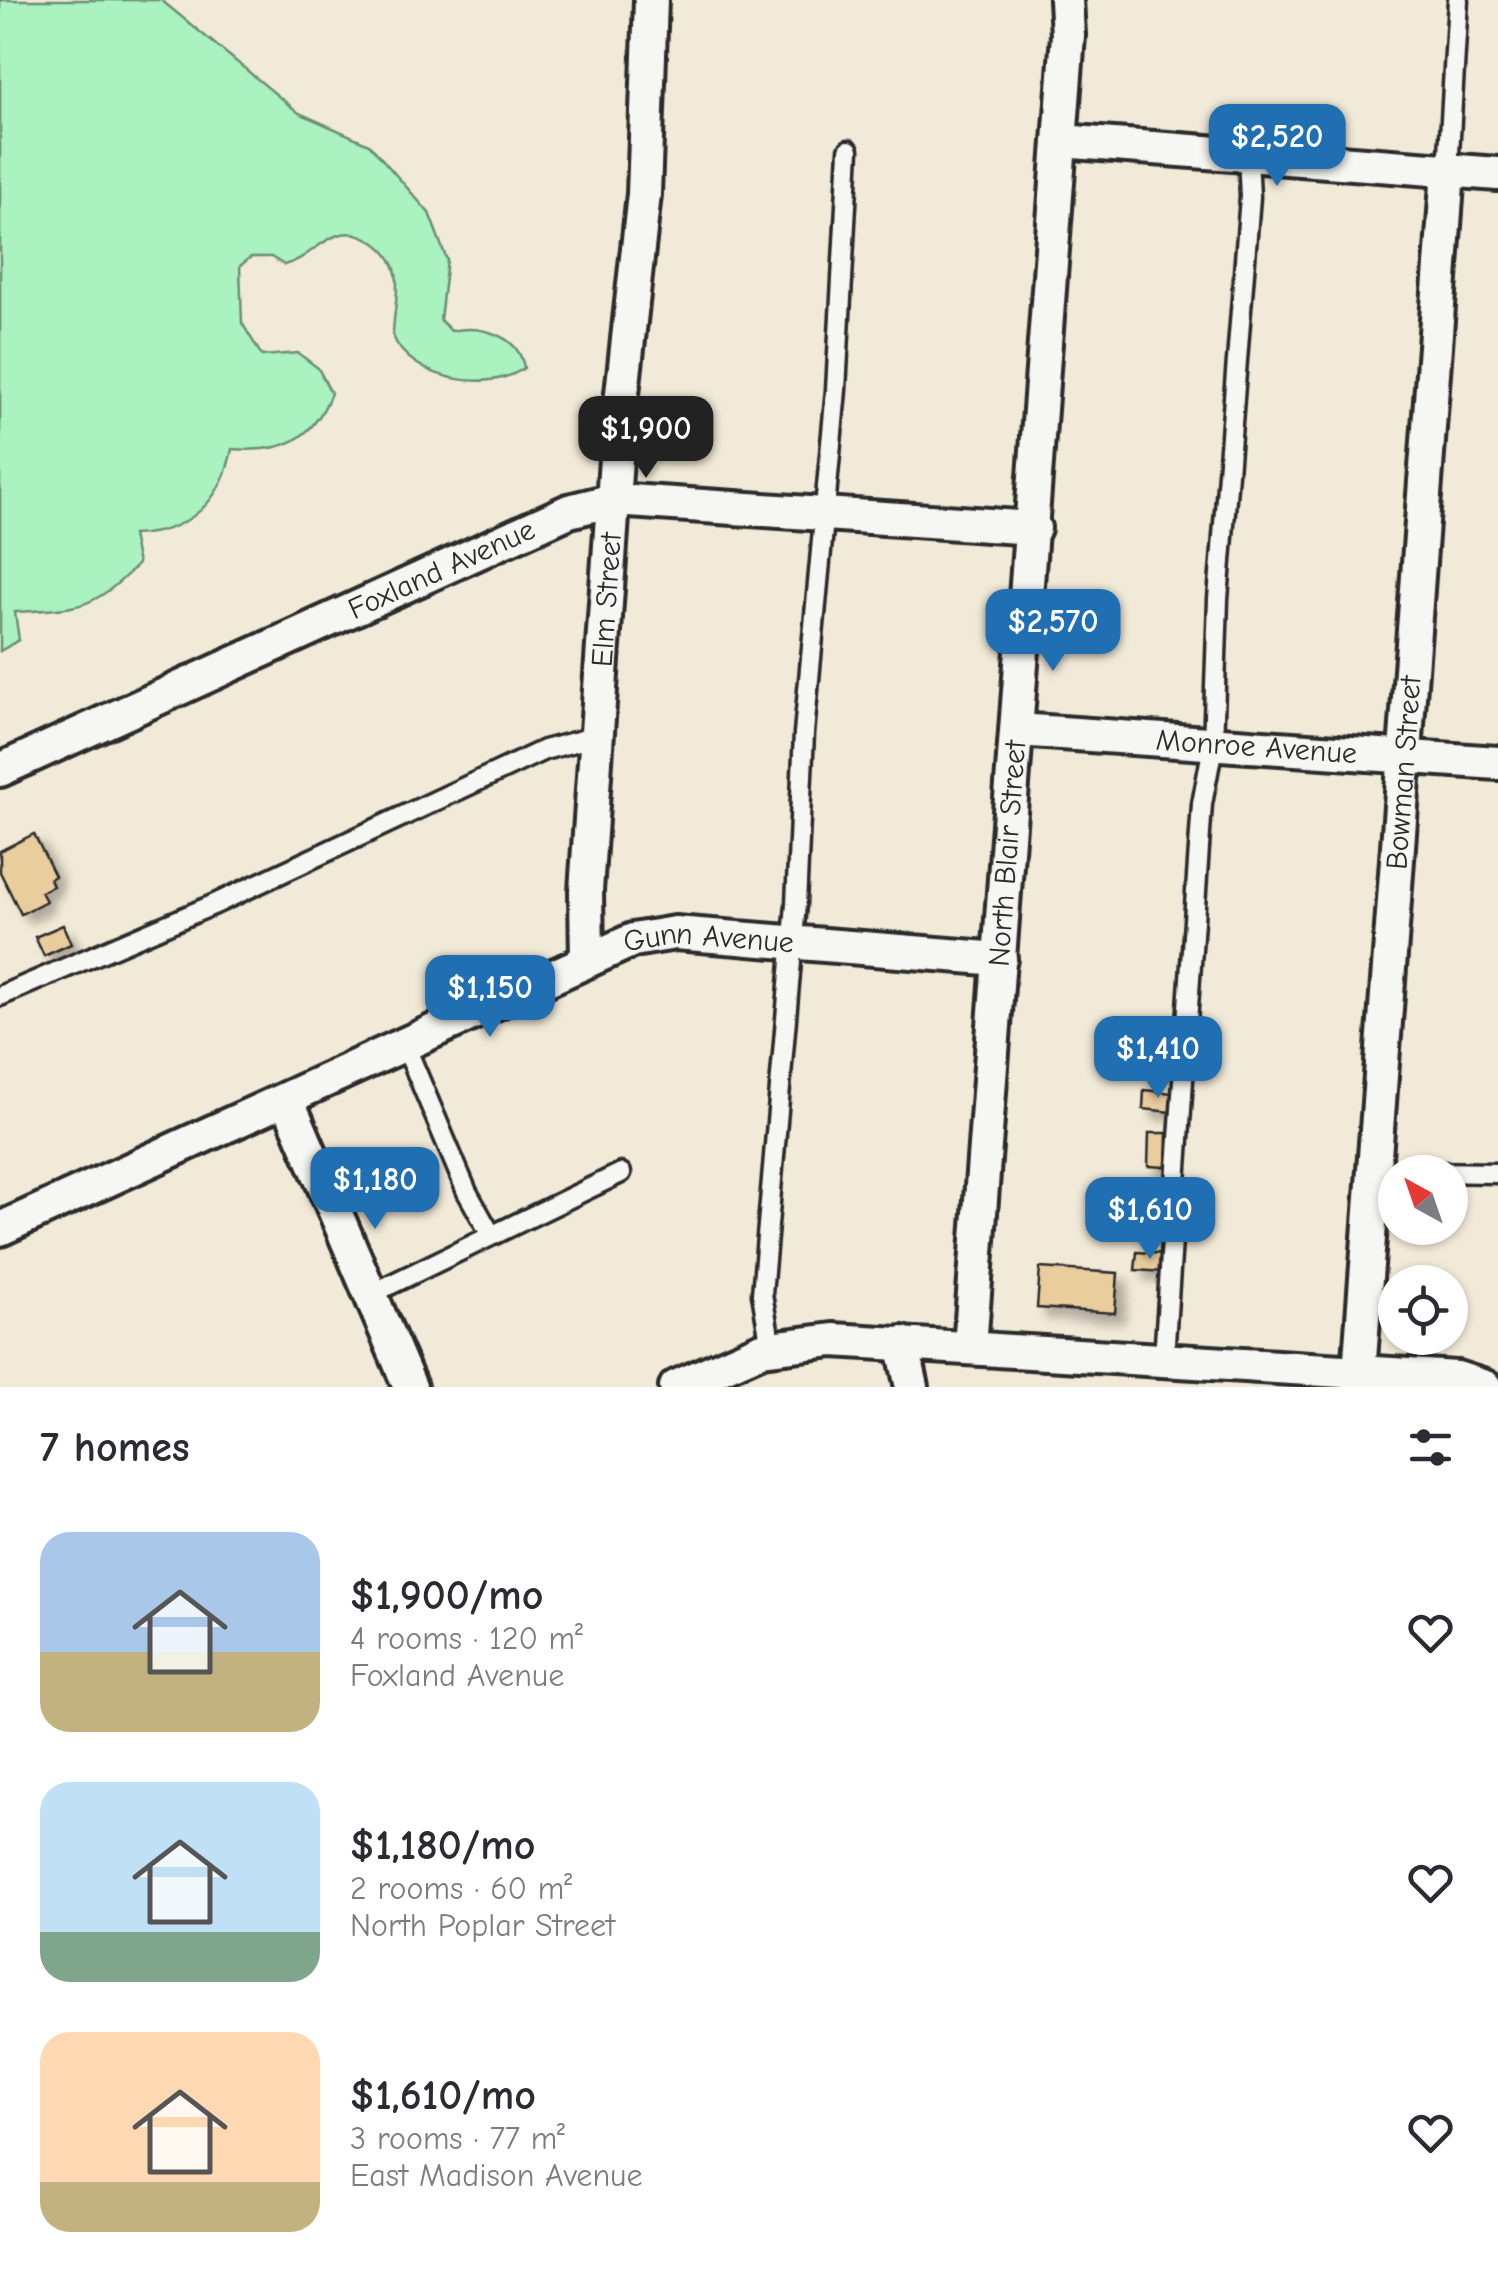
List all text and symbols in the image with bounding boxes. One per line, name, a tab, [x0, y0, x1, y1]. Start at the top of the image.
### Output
pin: $2,520	[1196, 104, 1358, 189]
text: $2,520	[1231, 118, 1323, 155]
pin: $1,900	[565, 396, 727, 481]
text: $1,900	[600, 410, 692, 447]
street label: Foxland Avenue	[343, 512, 540, 627]
street label: Elm Street	[585, 530, 629, 668]
pin: $2,570	[972, 589, 1134, 674]
text: $2,570	[1007, 603, 1099, 640]
street label: Bowman Street	[1379, 673, 1429, 871]
street label: Monroe Avenue	[1155, 723, 1358, 771]
street label: North Blair Street	[981, 738, 1033, 968]
street label: Gunn Avenue	[621, 916, 795, 960]
pin: $1,150	[409, 955, 571, 1040]
text: $1,150	[447, 969, 533, 1006]
pin: $1,410	[1077, 1016, 1239, 1101]
text: $1,410	[1116, 1030, 1200, 1067]
pin: $1,180	[294, 1147, 456, 1232]
north arrow	[1378, 1155, 1468, 1245]
map controls	[1378, 1155, 1468, 1355]
text: $1,180	[332, 1161, 418, 1198]
pin: $1,610	[1069, 1177, 1231, 1262]
text: $1,610	[1107, 1191, 1193, 1228]
button: locate	[1378, 1265, 1468, 1355]
icon: filters	[1403, 1420, 1458, 1475]
text: 7 homes	[40, 1423, 190, 1472]
text: $1,900/mo	[350, 1571, 543, 1620]
icon: home	[120, 1572, 240, 1692]
icon: heart	[1403, 1605, 1458, 1660]
text: 4 rooms · 120 m²	[350, 1620, 583, 1657]
text: Foxland Avenue	[350, 1657, 564, 1694]
text: $1,180/mo	[350, 1821, 535, 1870]
icon: home	[120, 1822, 240, 1942]
icon: heart	[1403, 1855, 1458, 1910]
text: 2 rooms · 60 m²	[350, 1870, 572, 1907]
text: North Poplar Street	[350, 1907, 615, 1944]
text: $1,610/mo	[350, 2071, 536, 2120]
icon: home	[120, 2072, 240, 2192]
icon: heart	[1403, 2105, 1458, 2160]
text: 3 rooms · 77 m²	[350, 2120, 565, 2157]
text: East Madison Avenue	[350, 2157, 642, 2194]

